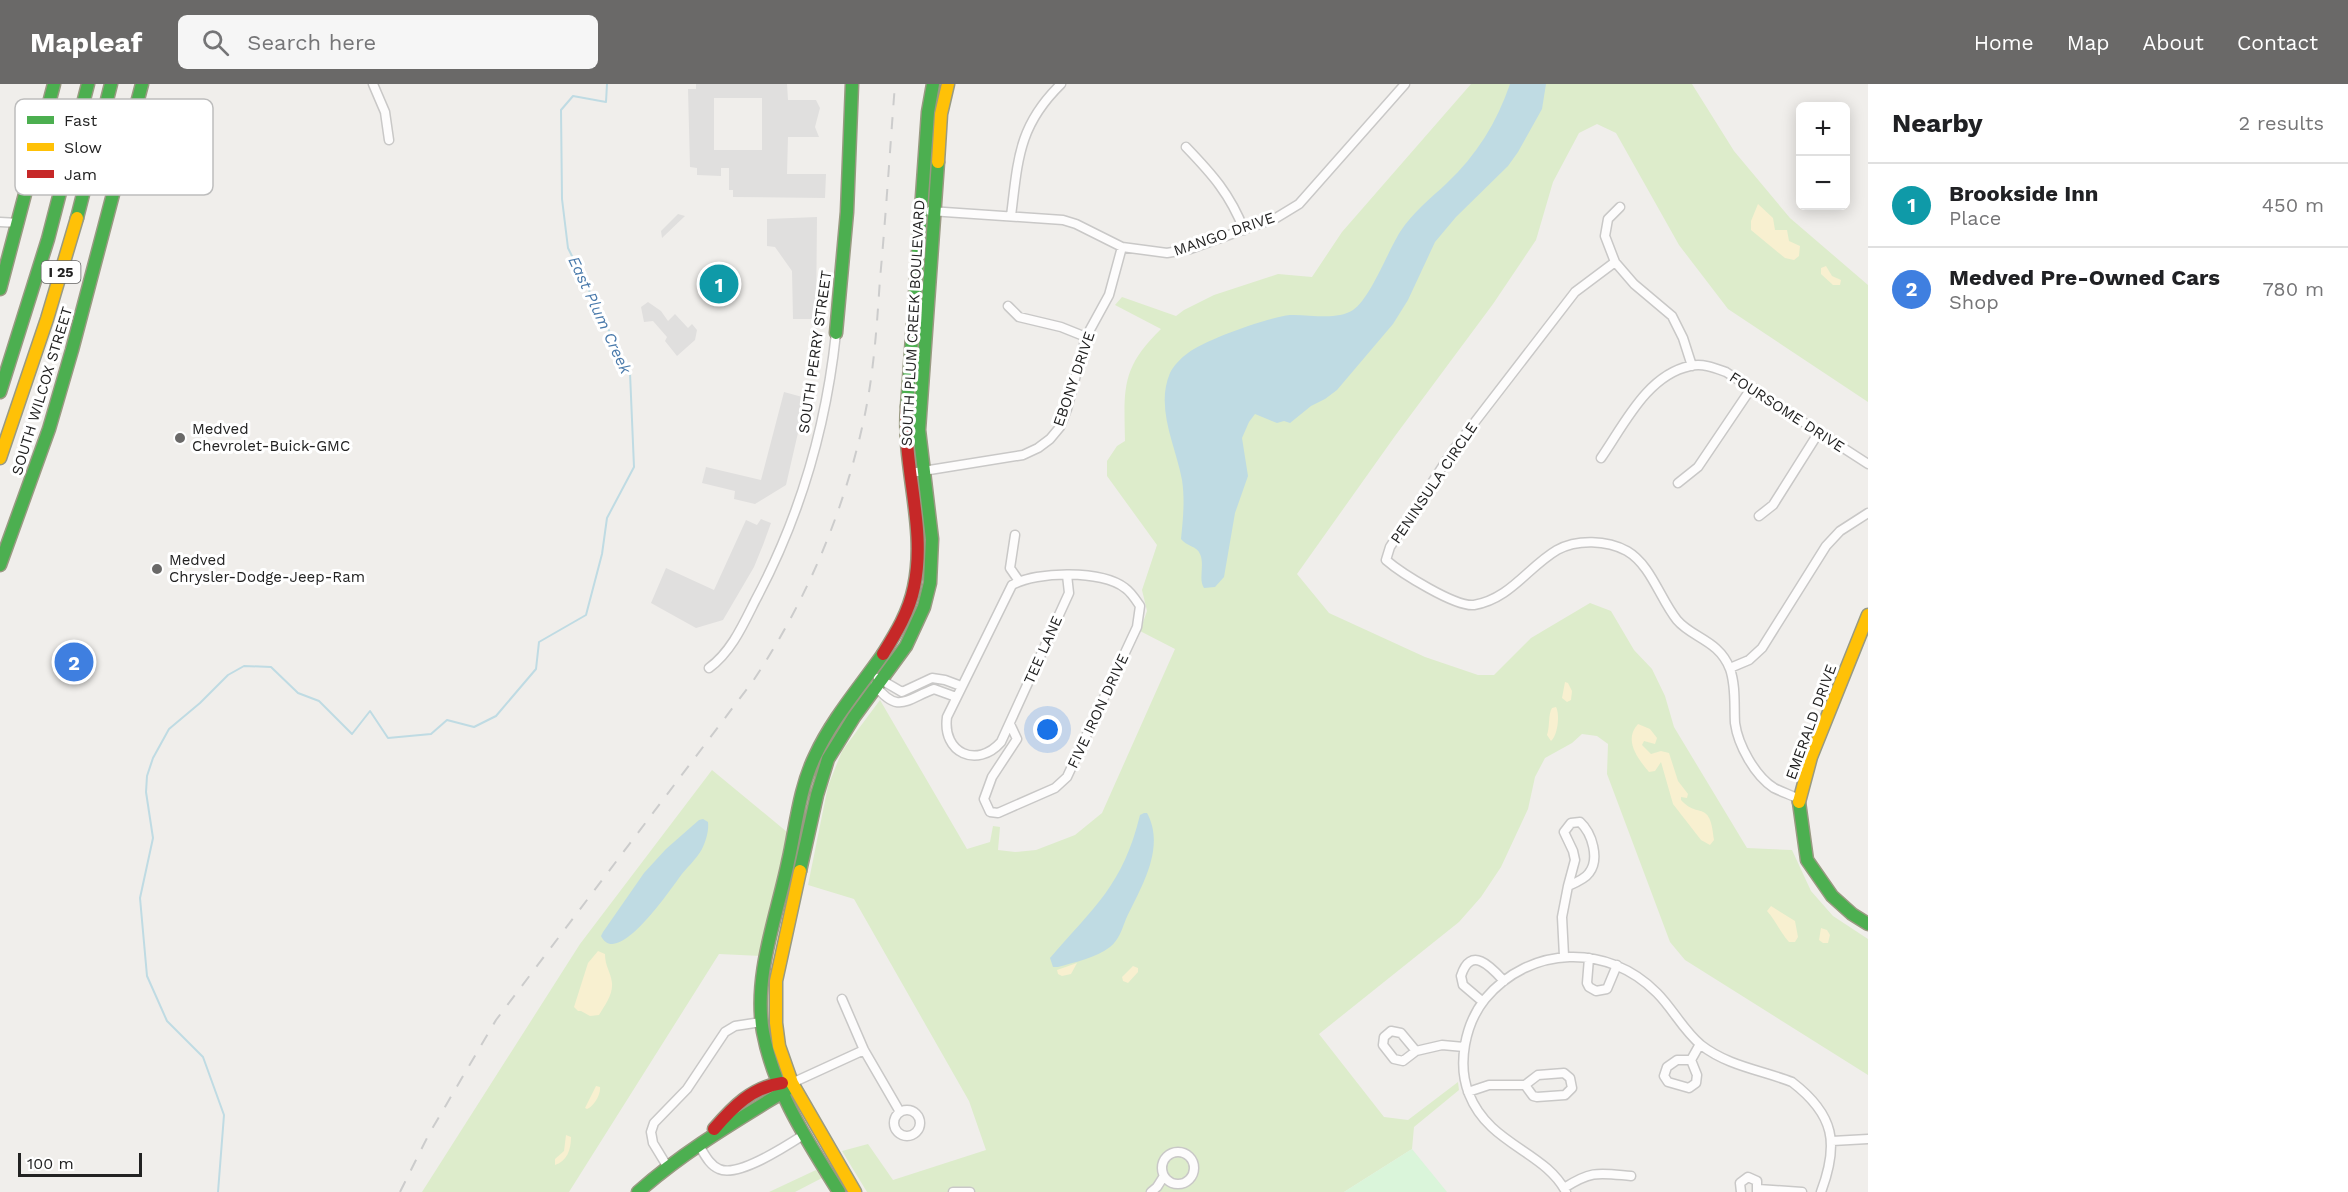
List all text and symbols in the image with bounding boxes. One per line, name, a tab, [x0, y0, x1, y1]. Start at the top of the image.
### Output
search box	[178, 15, 598, 69]
text: Mapleaf	[30, 26, 142, 59]
icon: search	[199, 26, 232, 59]
text: Search here	[247, 30, 376, 55]
text: Home	[1974, 30, 2034, 55]
text: Map	[2067, 30, 2110, 55]
text: About	[2143, 30, 2204, 55]
text: Contact	[2237, 30, 2318, 55]
legend	[15, 99, 213, 195]
map controls	[1796, 102, 1850, 210]
button: +	[1796, 102, 1850, 156]
text: Nearby	[1892, 108, 1983, 138]
text: Fast	[64, 111, 97, 130]
text: 2 results	[2239, 111, 2324, 135]
text: Slow	[64, 138, 102, 157]
button: −	[1796, 156, 1850, 210]
text: Jam	[64, 165, 97, 184]
text: Brookside Inn	[1949, 181, 2099, 206]
text: 1	[1907, 193, 1916, 217]
text: 450 m	[2262, 193, 2324, 217]
street label: SOUTH PLUM CREEK BOULEVARD	[898, 199, 928, 447]
text: Place	[1949, 206, 2001, 230]
street label: MANGO DRIVE	[1171, 208, 1277, 260]
water label: East Plum Creek	[564, 253, 636, 378]
road number: I 25	[42, 261, 80, 283]
pin: 1	[700, 262, 738, 306]
text: Medved Pre-Owned Cars	[1949, 265, 2220, 290]
street label: SOUTH PERRY STREET	[795, 269, 835, 435]
text: 2	[1906, 277, 1917, 301]
text: 780 m	[2263, 277, 2324, 301]
text: Shop	[1949, 290, 1999, 314]
street label: SOUTH WILCOX STREET	[8, 305, 76, 477]
street label: EBONY DRIVE	[1049, 329, 1099, 429]
street label: FOURSOME DRIVE	[1726, 368, 1848, 456]
street label: PENINSULA CIRCLE	[1387, 419, 1481, 547]
place label: Medved Chevrolet-Buick-GMC	[192, 420, 350, 455]
marker: Medved Chevrolet-Buick-GMC	[173, 431, 187, 445]
place label: Medved Chrysler-Dodge-Jeep-Ram	[169, 551, 365, 586]
marker: Medved Chrysler-Dodge-Jeep-Ram	[150, 562, 164, 576]
street label: TEE LANE	[1020, 613, 1066, 687]
pin: 2	[54, 640, 94, 684]
street label: FIVE IRON DRIVE	[1064, 651, 1132, 771]
street label: EMERALD DRIVE	[1782, 662, 1840, 782]
your location	[1033, 715, 1062, 744]
scale bar	[18, 1150, 142, 1178]
text: 100 m	[27, 1154, 74, 1173]

